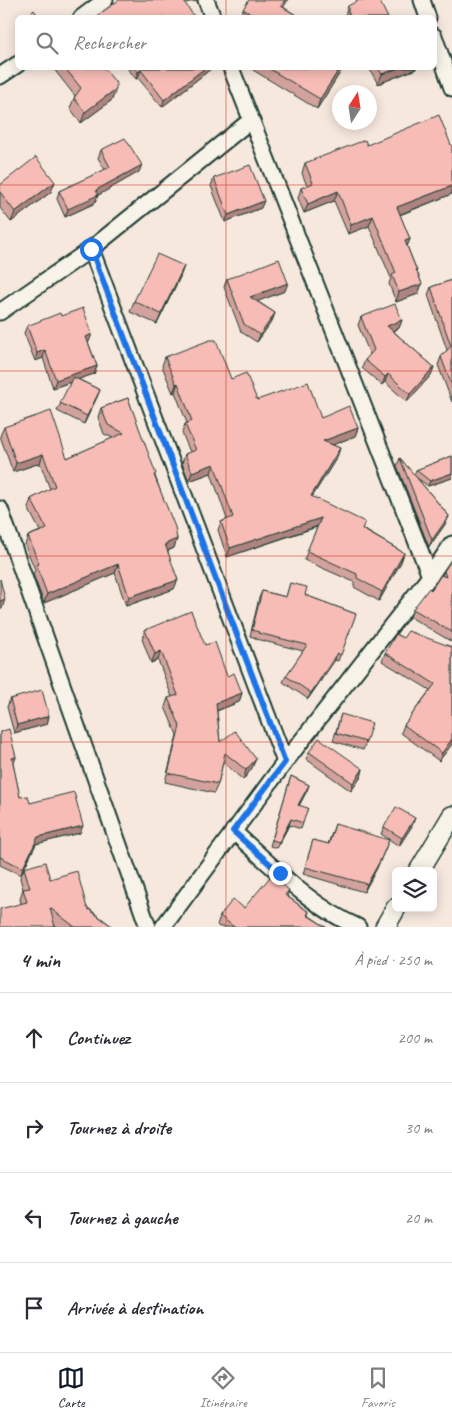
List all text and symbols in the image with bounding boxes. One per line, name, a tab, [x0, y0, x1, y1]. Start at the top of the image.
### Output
search box	[15, 15, 437, 70]
icon: search	[33, 29, 61, 57]
text: Rechercher	[73, 31, 146, 55]
north arrow	[332, 85, 377, 130]
route start	[80, 238, 103, 261]
route end	[269, 862, 292, 885]
map controls	[392, 867, 437, 912]
button: layers	[392, 867, 437, 912]
text: 4 min	[20, 947, 60, 973]
text: À pied · 250 m	[354, 950, 432, 970]
icon: ahead	[20, 1024, 48, 1052]
text: Continuez	[67, 1026, 130, 1050]
text: 200 m	[398, 1028, 432, 1048]
icon: right	[20, 1114, 48, 1142]
text: Tournez à droite	[67, 1116, 171, 1140]
text: 30 m	[405, 1118, 432, 1138]
icon: left	[20, 1204, 48, 1232]
text: Tournez à gauche	[67, 1206, 178, 1230]
text: 20 m	[405, 1208, 432, 1228]
icon: arrive	[20, 1294, 48, 1322]
text: Arrivée à destination	[67, 1296, 203, 1320]
tab: Carte	[57, 1364, 85, 1411]
tab: Itinéraire	[199, 1364, 247, 1411]
tab: Favoris	[361, 1364, 395, 1411]

